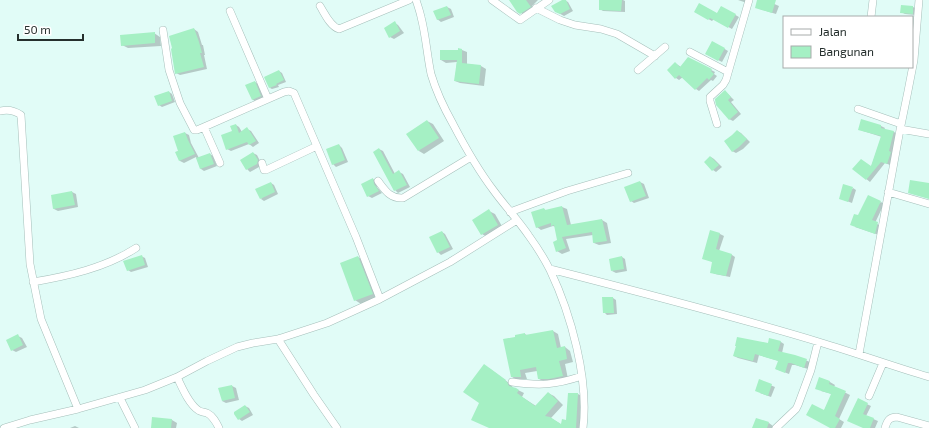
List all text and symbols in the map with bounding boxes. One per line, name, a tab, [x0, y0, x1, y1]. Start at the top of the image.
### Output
scale bar	[18, 16, 83, 42]
legend	[783, 16, 913, 68]
text: 50 m	[24, 22, 51, 36]
text: Jalan	[819, 24, 847, 38]
text: Bangunan	[819, 44, 874, 58]

